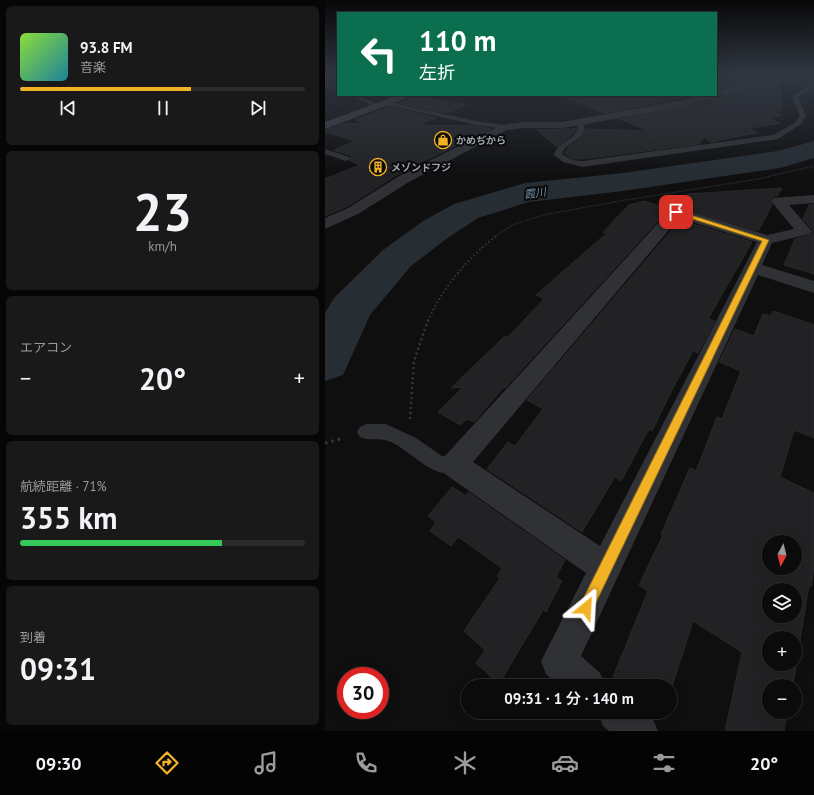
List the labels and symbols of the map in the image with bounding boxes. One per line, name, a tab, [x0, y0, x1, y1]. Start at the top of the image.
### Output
shop icon: かめぢから	[433, 130, 453, 150]
place label: かめぢから	[456, 134, 506, 147]
building icon: メゾンドフジ	[368, 157, 388, 177]
place label: メゾンドフジ	[391, 161, 451, 174]
water label: 霞川	[523, 184, 548, 201]
pin	[659, 195, 693, 229]
north arrow	[762, 535, 802, 575]
position arrow	[565, 587, 607, 629]
speed limit sign: 30	[337, 667, 389, 719]

